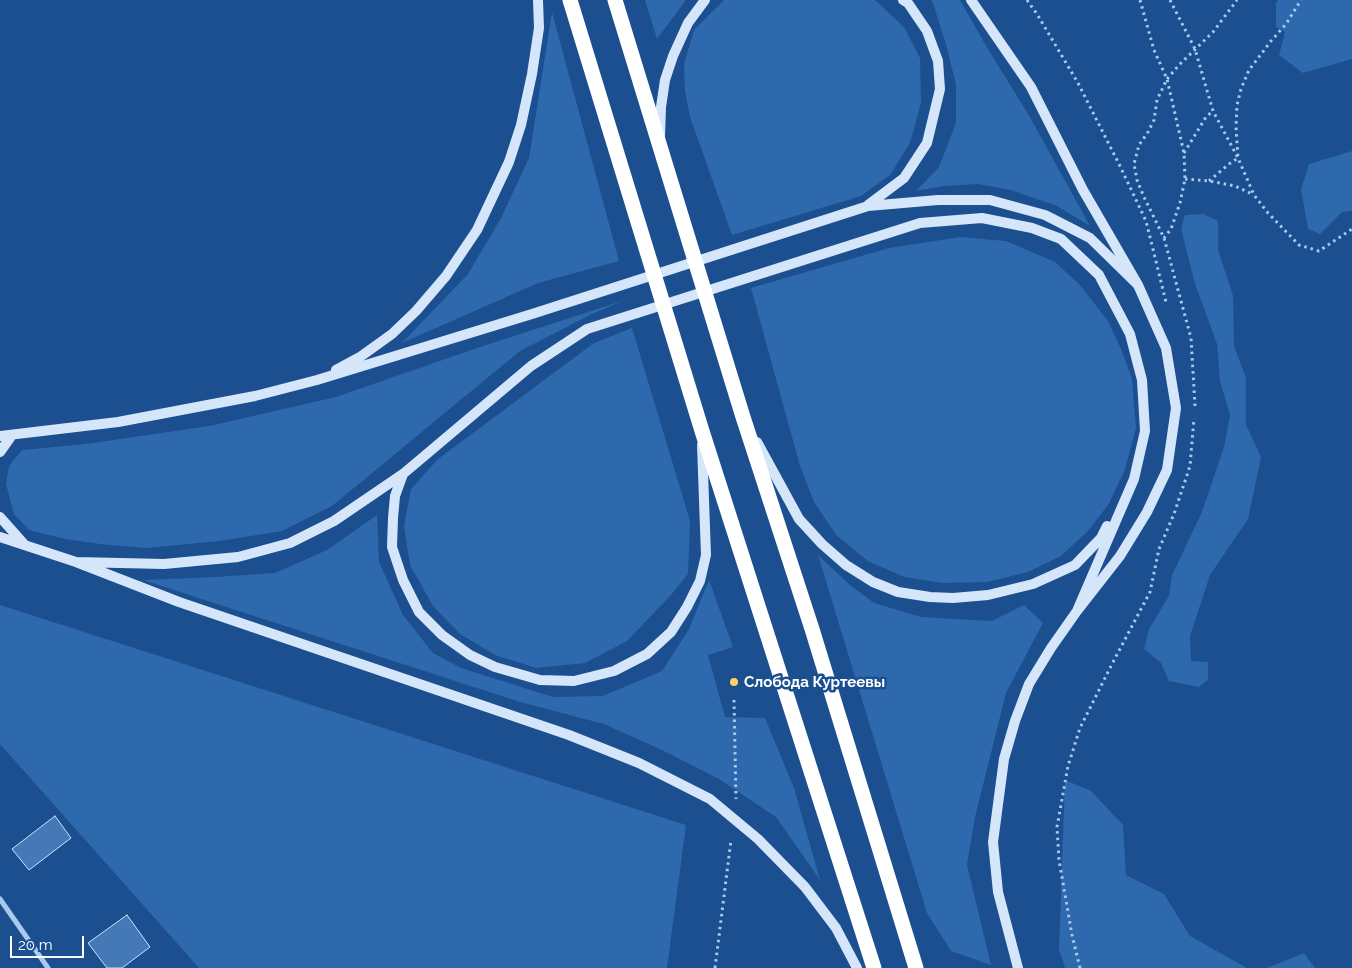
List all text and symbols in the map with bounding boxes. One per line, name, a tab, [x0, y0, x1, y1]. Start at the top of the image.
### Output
place label: Слобода Куртеевы	[744, 673, 885, 691]
marker: Слобода Куртеевы	[728, 676, 740, 688]
scale bar	[12, 926, 86, 958]
text: 20 m	[18, 936, 53, 954]

